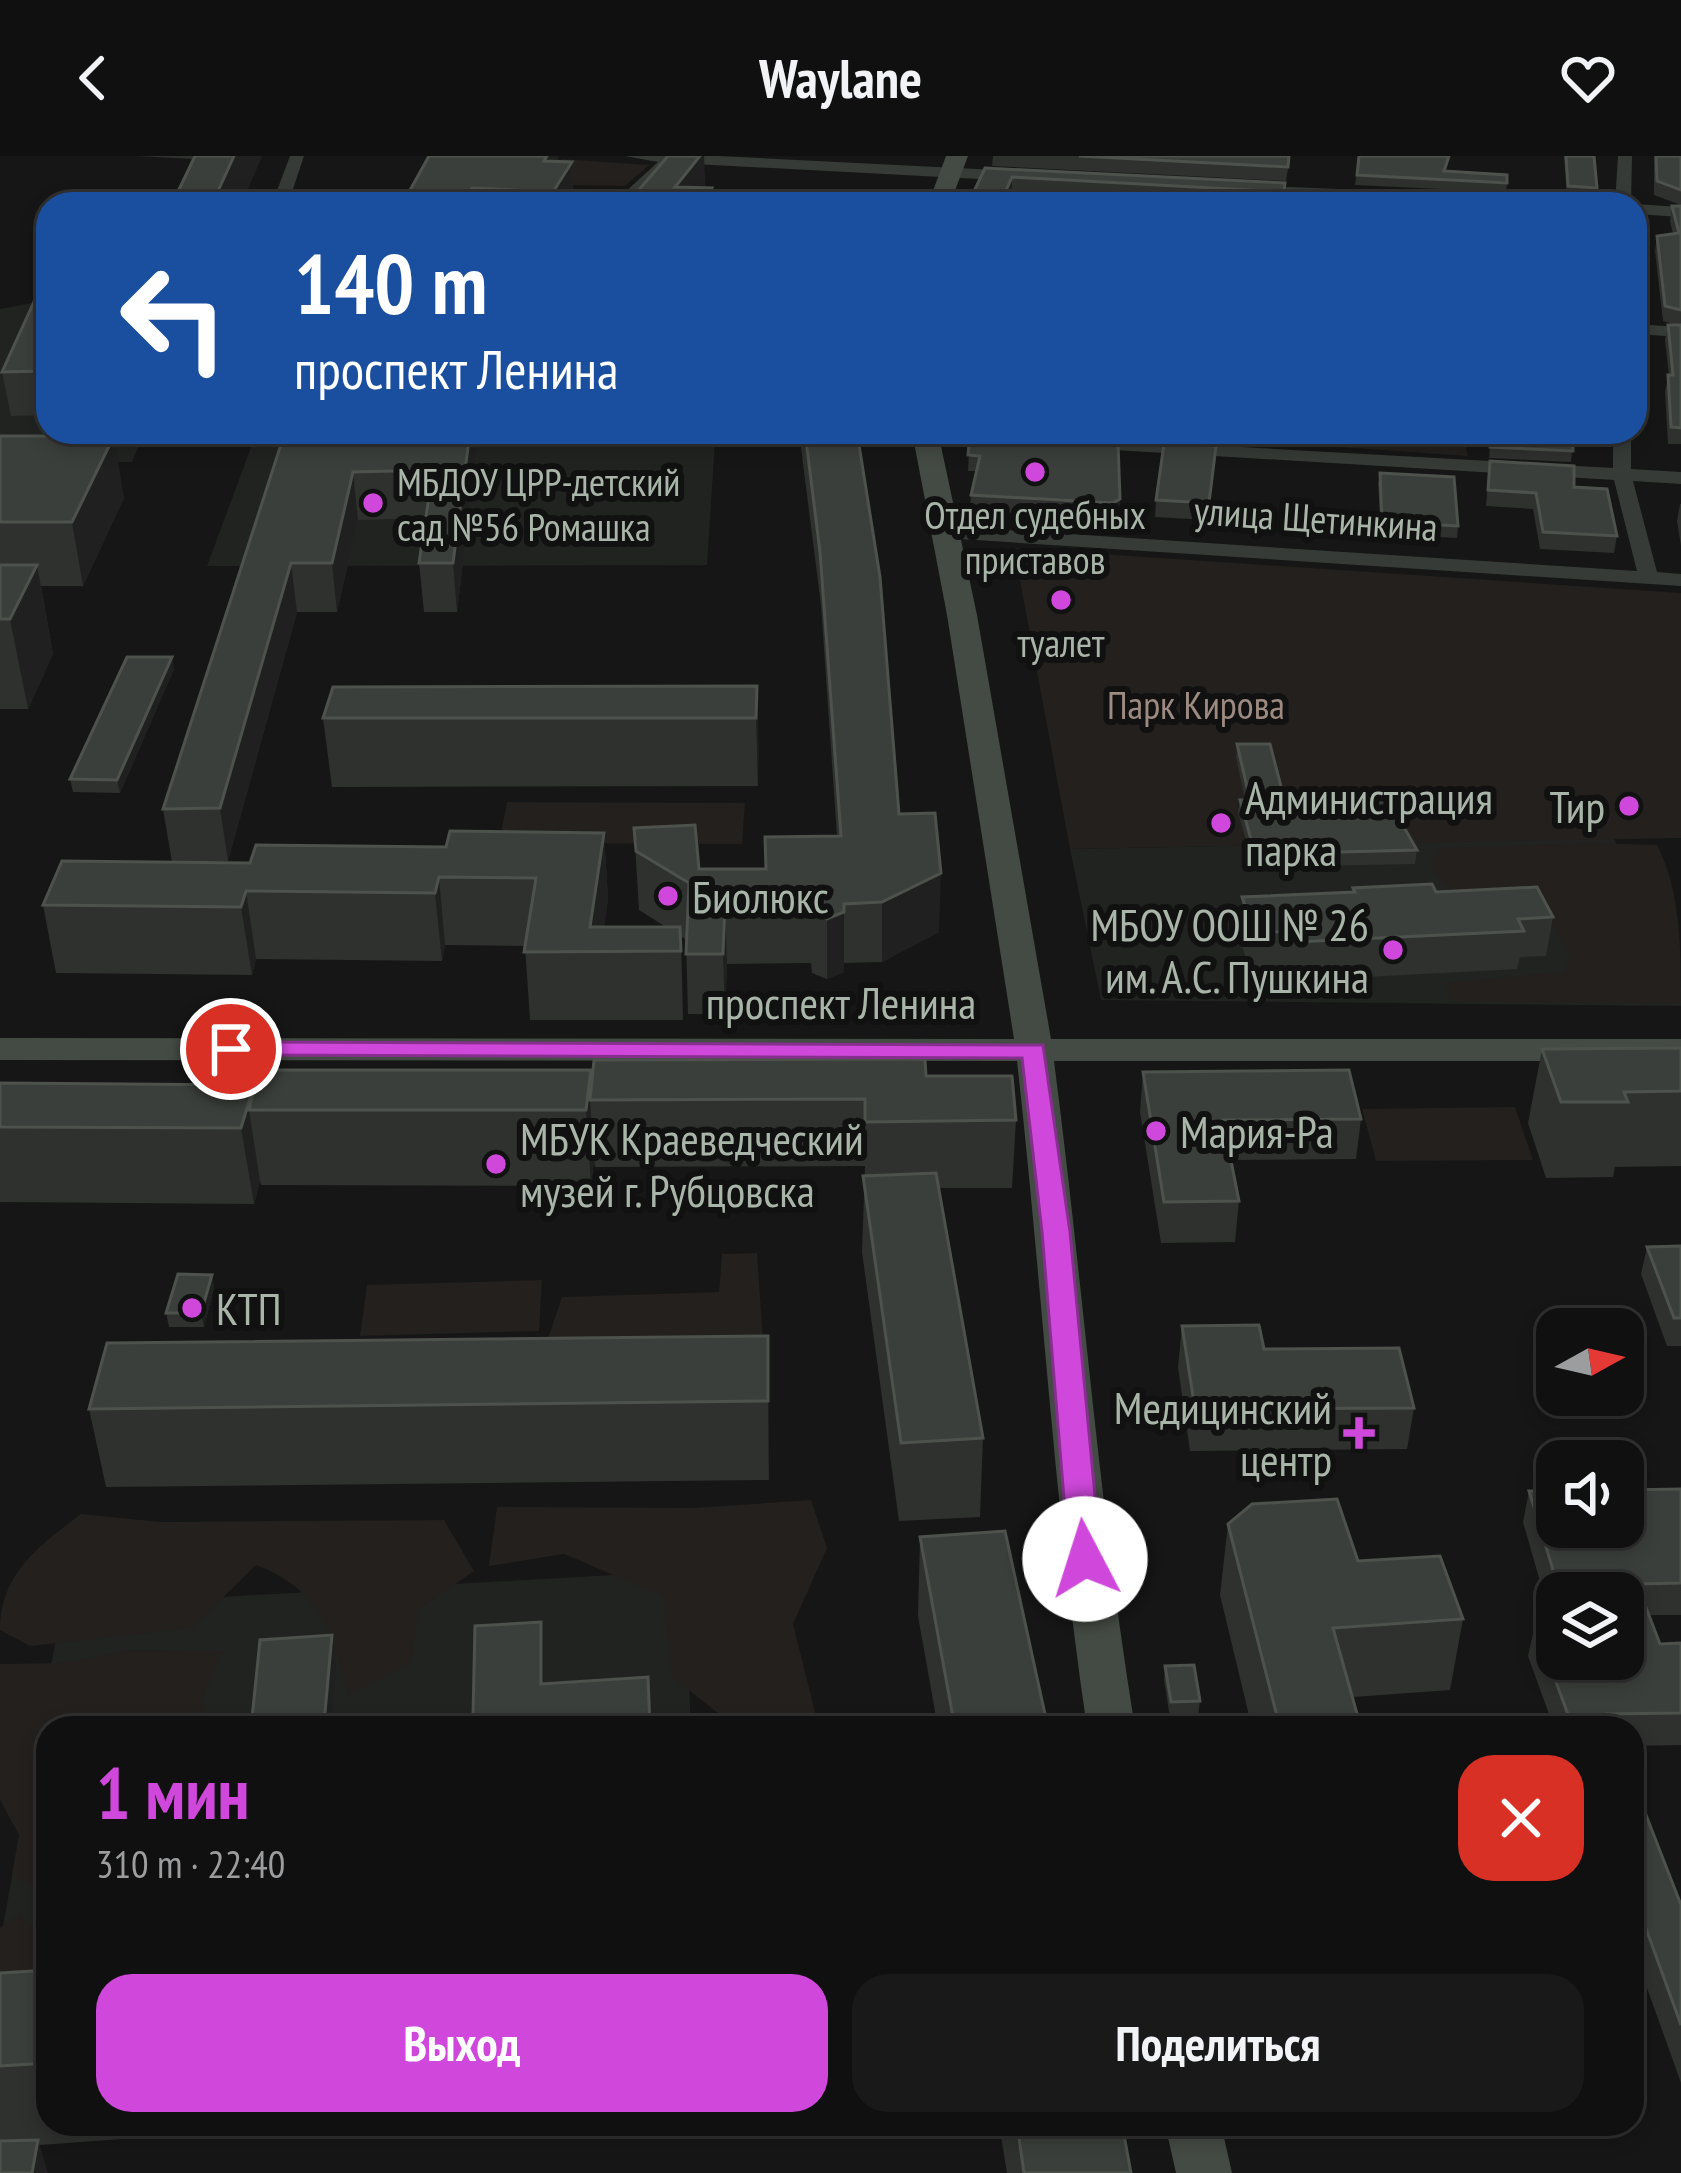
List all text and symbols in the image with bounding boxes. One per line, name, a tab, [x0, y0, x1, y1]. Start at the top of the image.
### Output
text: Waylane	[759, 43, 922, 113]
icon: back	[60, 45, 126, 111]
icon: heart	[1555, 45, 1621, 111]
text: 140 m	[294, 228, 487, 337]
icon: left	[96, 240, 252, 396]
text: проспект Ленина	[294, 334, 619, 404]
place label: МБДОУ ЦРР-детский сад №56 Ромашка	[397, 456, 680, 552]
marker: Отдел судебных приставов	[1022, 459, 1048, 485]
street label: улица Щетинкина	[1193, 484, 1439, 552]
place label: Отдел судебных приставов	[924, 489, 1146, 585]
marker: МБДОУ ЦРР-детский сад №56 Ромашка	[360, 490, 386, 516]
marker: туалет	[1048, 587, 1074, 613]
place label: туалет	[1017, 617, 1105, 668]
park label: Парк Кирова	[1107, 679, 1285, 730]
place label: Администрация парка	[1245, 768, 1493, 878]
place label: Тир	[1550, 777, 1605, 835]
marker: Тир	[1616, 793, 1642, 819]
marker: Администрация парка	[1208, 810, 1234, 836]
place label: Биолюкс	[692, 867, 829, 925]
marker: Биолюкс	[655, 883, 681, 909]
place label: МБОУ ООШ № 26 им. А.С. Пушкина	[1090, 895, 1369, 1005]
marker: МБОУ ООШ № 26 им. А.С. Пушкина	[1380, 937, 1406, 963]
street label: проспект Ленина	[706, 973, 976, 1031]
pin	[180, 998, 282, 1100]
icon: arrive	[198, 1016, 264, 1082]
place label: Мария-Ра	[1180, 1102, 1334, 1160]
place label: МБУК Краеведческий музей г. Рубцовска	[520, 1109, 864, 1219]
marker: Мария-Ра	[1143, 1118, 1169, 1144]
marker: МБУК Краеведческий музей г. Рубцовска	[483, 1151, 509, 1177]
place label: КТП	[216, 1279, 281, 1337]
marker: КТП	[179, 1295, 205, 1321]
north arrow	[1536, 1308, 1644, 1416]
map controls	[1536, 1308, 1644, 1680]
place label: Медицинский центр	[1114, 1378, 1332, 1488]
marker: Медицинский центр	[1343, 1417, 1375, 1449]
button: sound	[1536, 1440, 1644, 1548]
position arrow	[1022, 1496, 1148, 1622]
button: layers	[1536, 1572, 1644, 1680]
text: 1 мин	[96, 1746, 250, 1839]
button: close	[1458, 1755, 1584, 1881]
text: 310 m · 22:40	[96, 1838, 285, 1889]
button: Выход	[96, 1974, 828, 2112]
button: Поделиться	[852, 1974, 1584, 2112]

